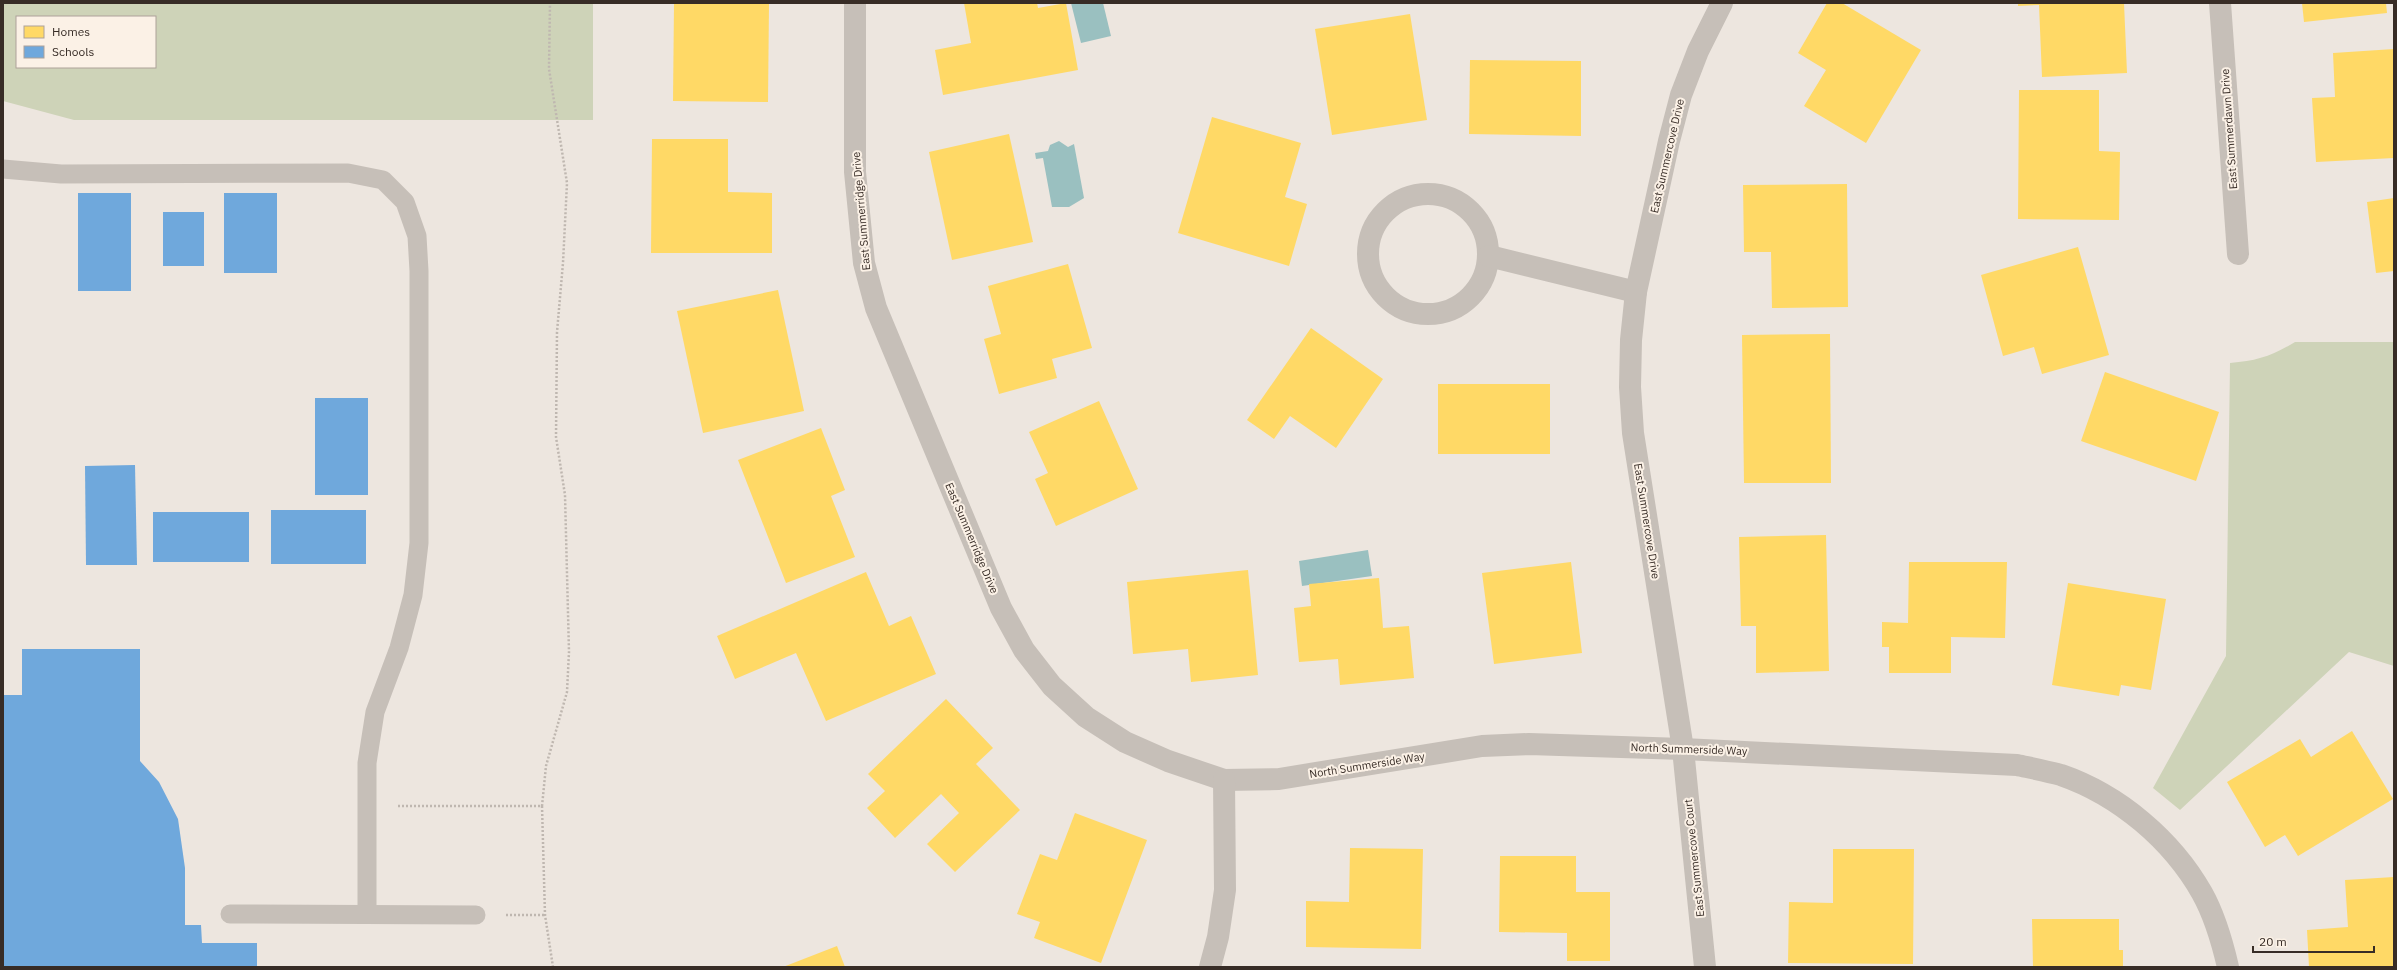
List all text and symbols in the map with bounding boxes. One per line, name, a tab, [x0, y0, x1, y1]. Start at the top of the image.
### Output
legend	[16, 16, 156, 68]
text: Homes	[52, 24, 90, 39]
text: Schools	[52, 44, 95, 59]
street label: East Summerdawn Drive	[2218, 68, 2240, 190]
street label: East Summercove Drive	[1647, 97, 1687, 215]
street label: East Summerridge Drive	[849, 151, 873, 271]
street label: East Summercove Drive	[1631, 462, 1663, 580]
street label: East Summerridge Drive	[942, 480, 1002, 596]
street label: North Summerside Way	[1630, 740, 1748, 758]
street label: North Summerside Way	[1308, 749, 1426, 781]
street label: East Summercove Court	[1681, 798, 1707, 918]
scale bar	[2253, 928, 2374, 954]
text: 20 m	[2259, 934, 2287, 949]

